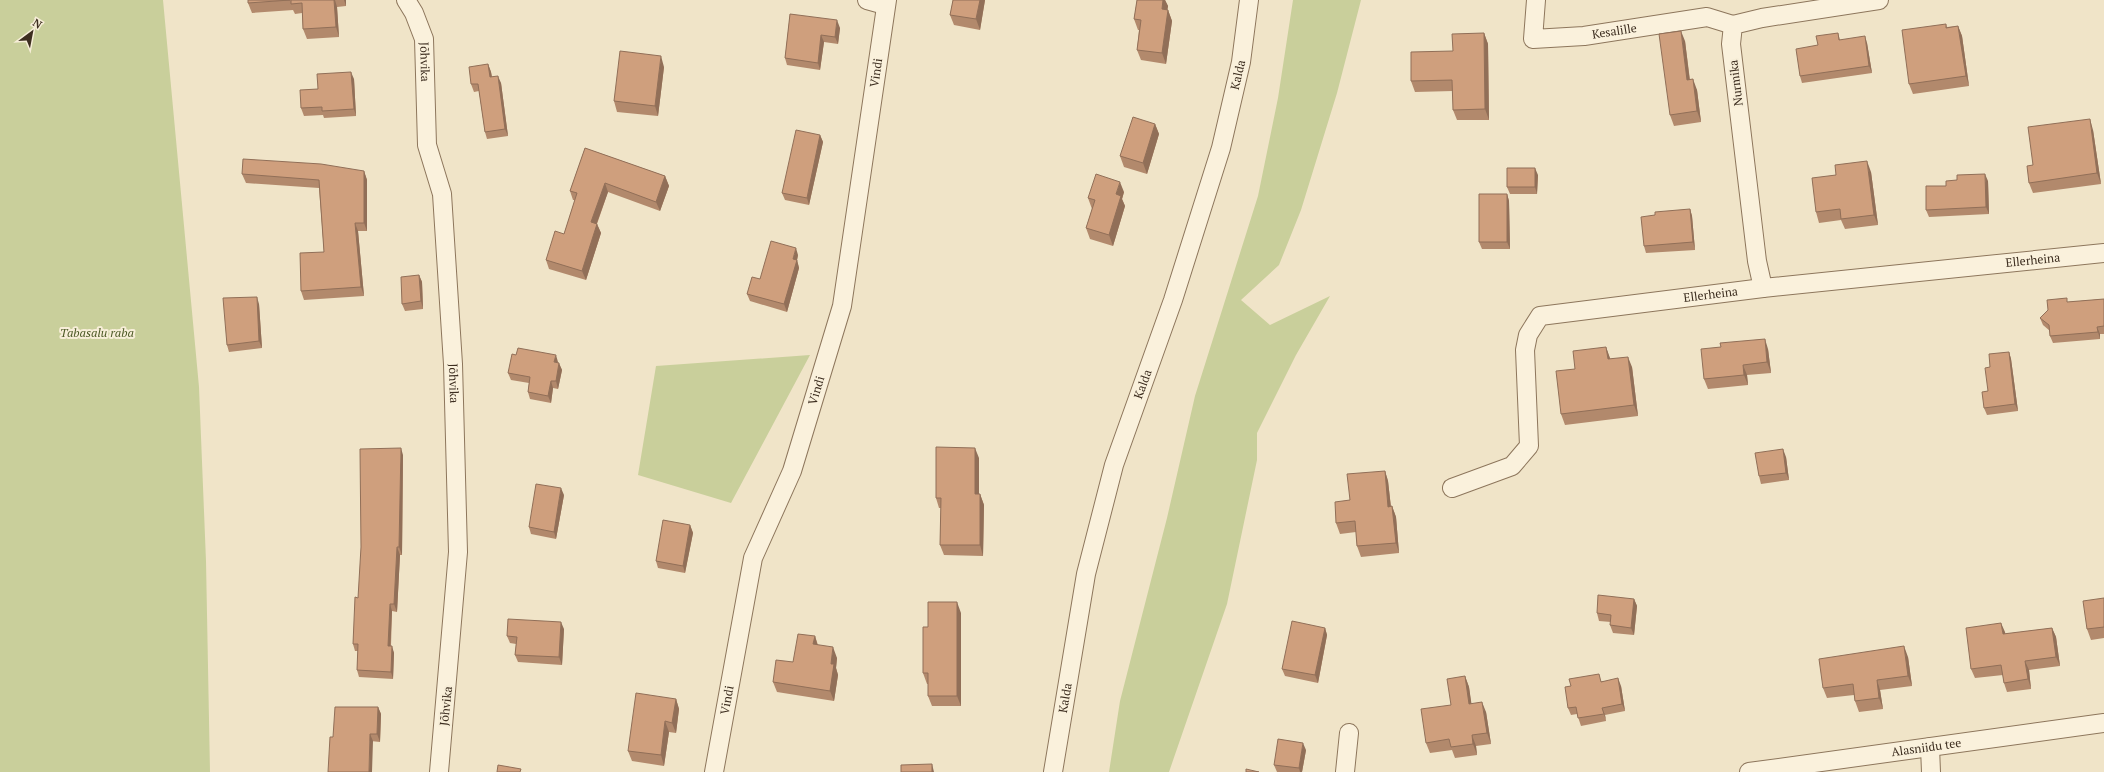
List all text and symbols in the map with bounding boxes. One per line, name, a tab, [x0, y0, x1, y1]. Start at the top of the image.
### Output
north arrow	[12, 12, 52, 52]
text: N	[30, 15, 45, 32]
street label: Kesalille	[1591, 20, 1638, 42]
street label: Jõhvika	[417, 42, 433, 82]
street label: Vindi	[866, 57, 885, 88]
street label: Kalda	[1227, 58, 1248, 91]
street label: Nurmika	[1725, 59, 1746, 107]
street label: Ellerheina	[2005, 250, 2061, 270]
street label: Ellerheina	[1682, 283, 1739, 305]
park label: Tabasalu raba	[60, 325, 134, 340]
street label: Jõhvika	[446, 363, 462, 403]
street label: Kalda	[1130, 367, 1155, 401]
street label: Vindi	[804, 374, 827, 407]
street label: Kalda	[1055, 682, 1075, 714]
street label: Vindi	[717, 684, 737, 716]
street label: Jõhvika	[436, 685, 455, 726]
street label: Alasniidu tee	[1890, 735, 1962, 759]

